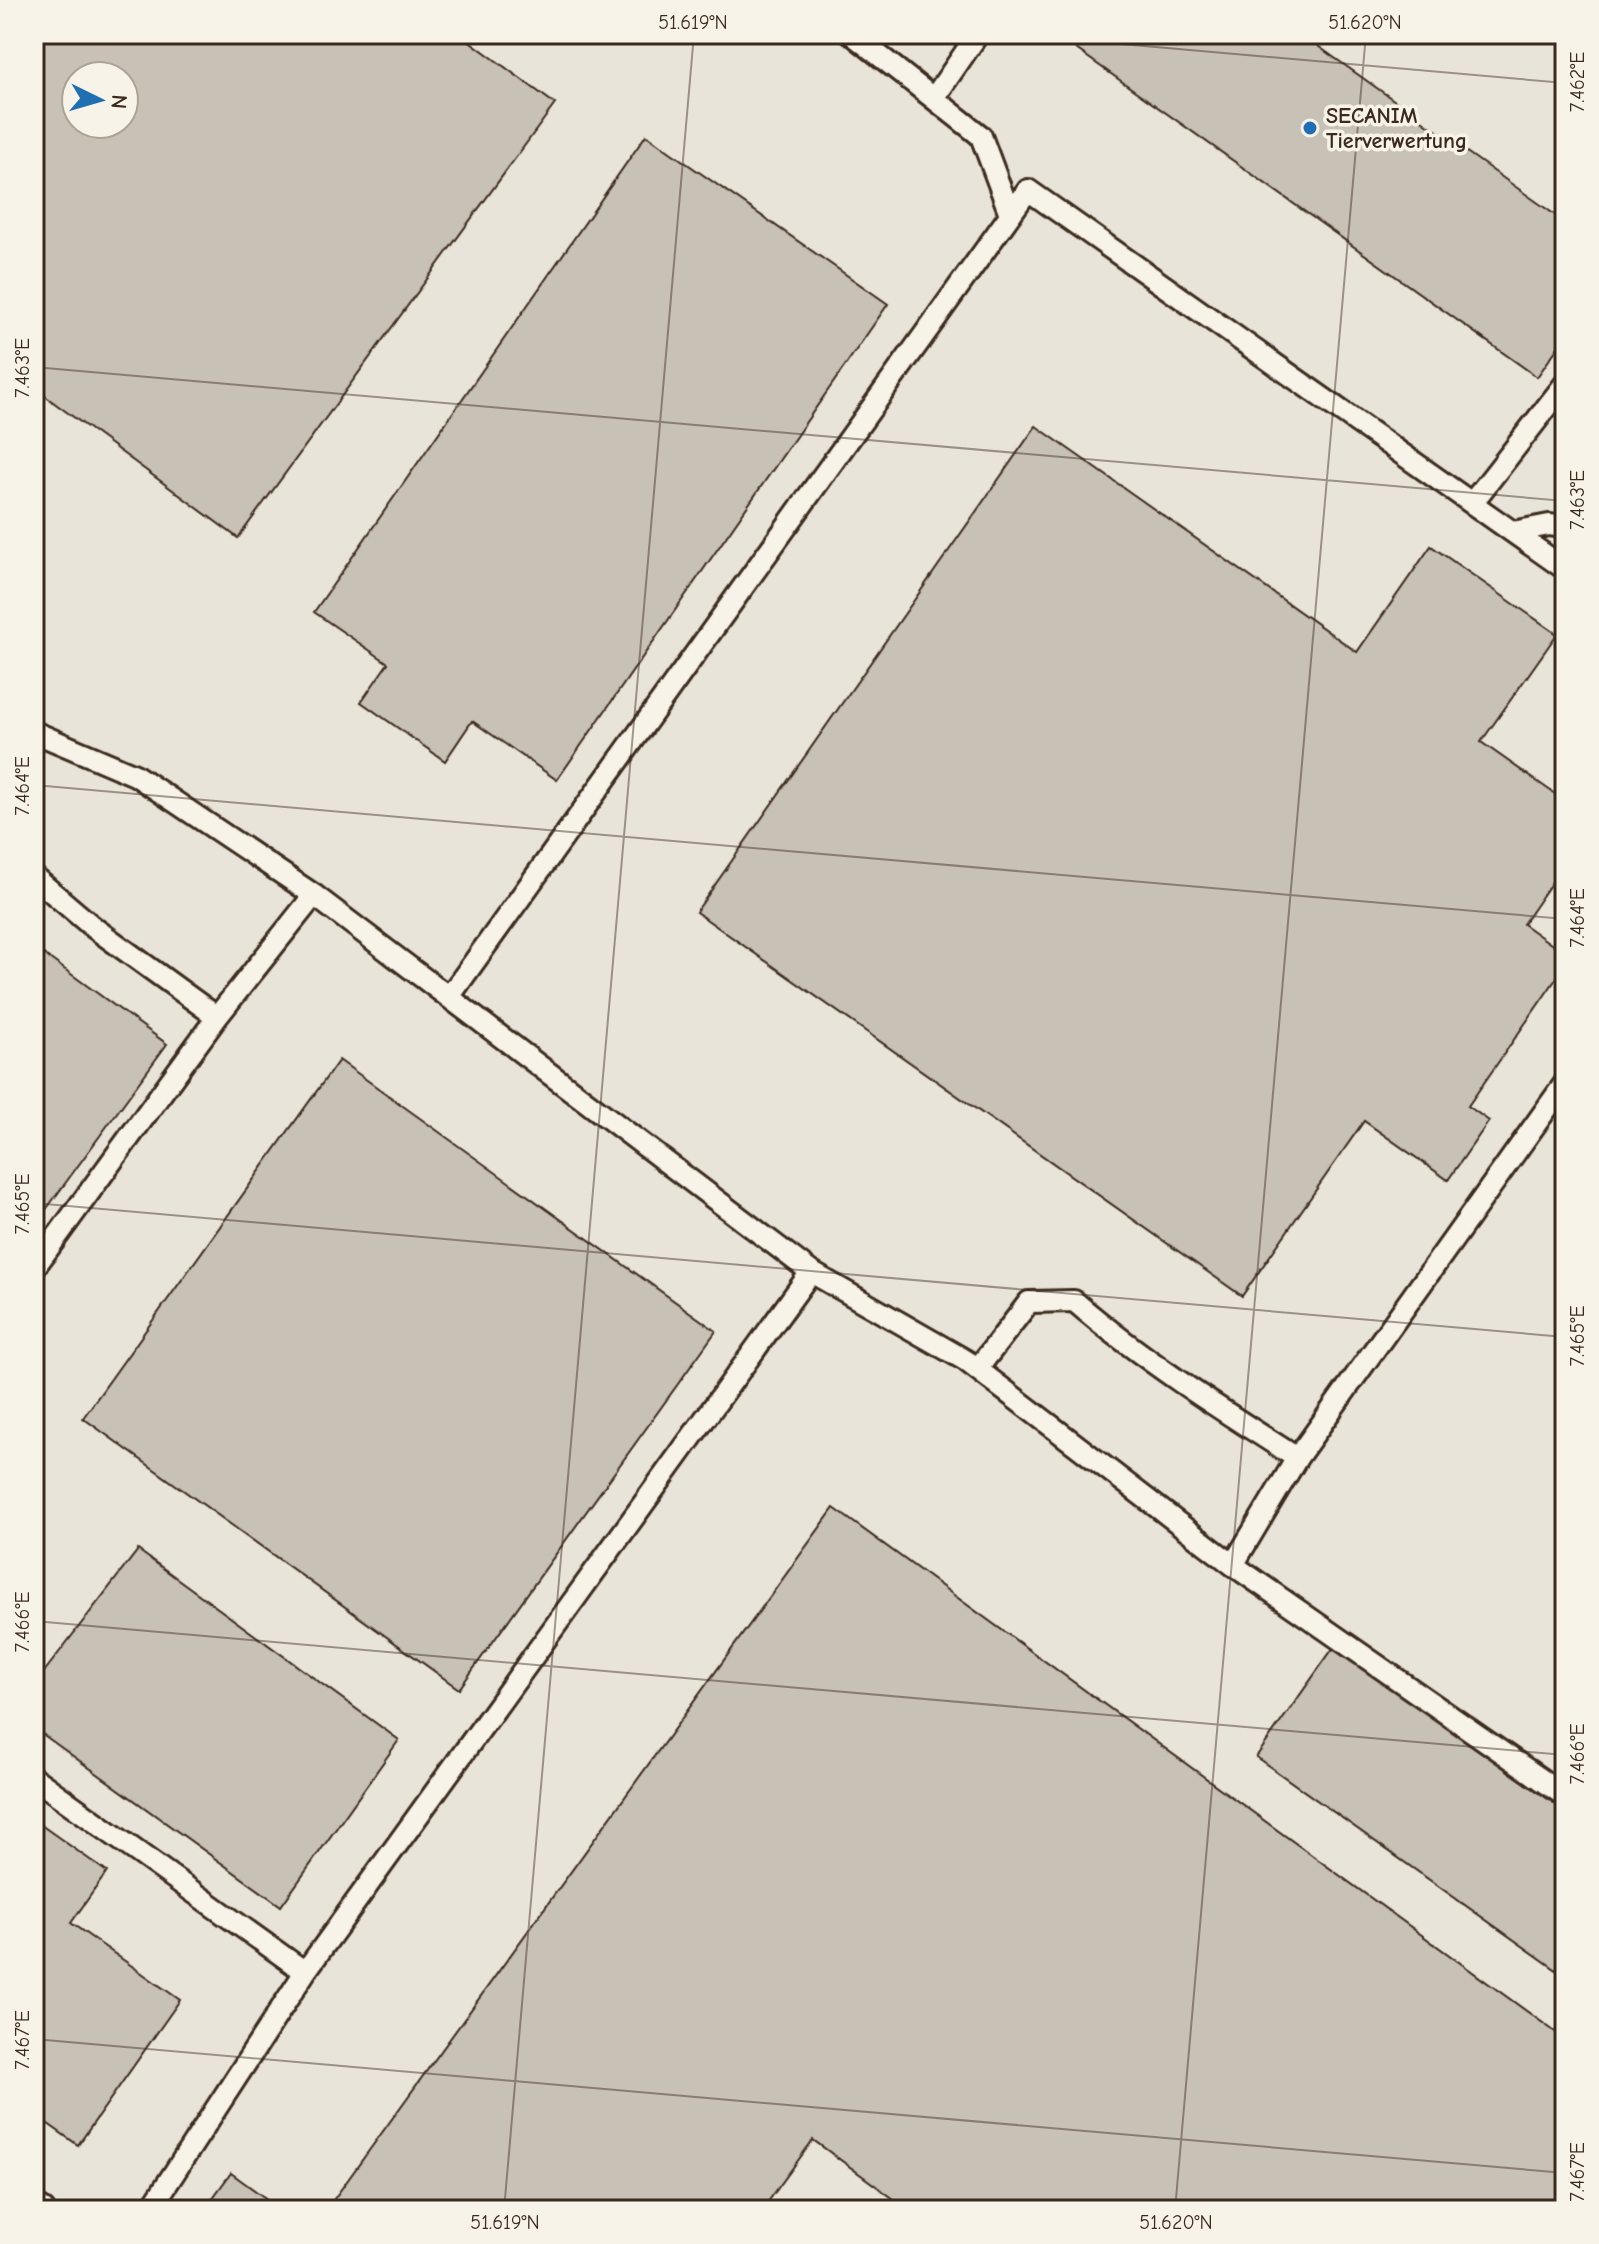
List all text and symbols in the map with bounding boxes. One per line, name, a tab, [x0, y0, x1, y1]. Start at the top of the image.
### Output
text: 51.619°N	[658, 11, 728, 34]
text: 51.620°N	[1328, 11, 1402, 34]
text: 7.462°E	[1566, 52, 1589, 112]
north arrow	[60, 60, 140, 140]
text: N	[105, 93, 133, 110]
place label: SECANIM Tierverwertung	[1326, 103, 1467, 154]
marker: SECANIM Tierverwertung	[1301, 119, 1319, 137]
text: 7.463°E	[11, 338, 34, 398]
text: 7.463°E	[1566, 470, 1589, 530]
text: 7.464°E	[11, 756, 34, 816]
text: 7.464°E	[1566, 888, 1589, 948]
text: 7.465°E	[11, 1174, 34, 1234]
text: 7.465°E	[1566, 1306, 1589, 1366]
text: 7.466°E	[11, 1592, 34, 1652]
text: 7.466°E	[1566, 1724, 1589, 1784]
text: 7.467°E	[11, 2010, 34, 2070]
text: 7.467°E	[1566, 2142, 1589, 2202]
text: 51.619°N	[470, 2211, 540, 2234]
text: 51.620°N	[1139, 2211, 1213, 2234]

